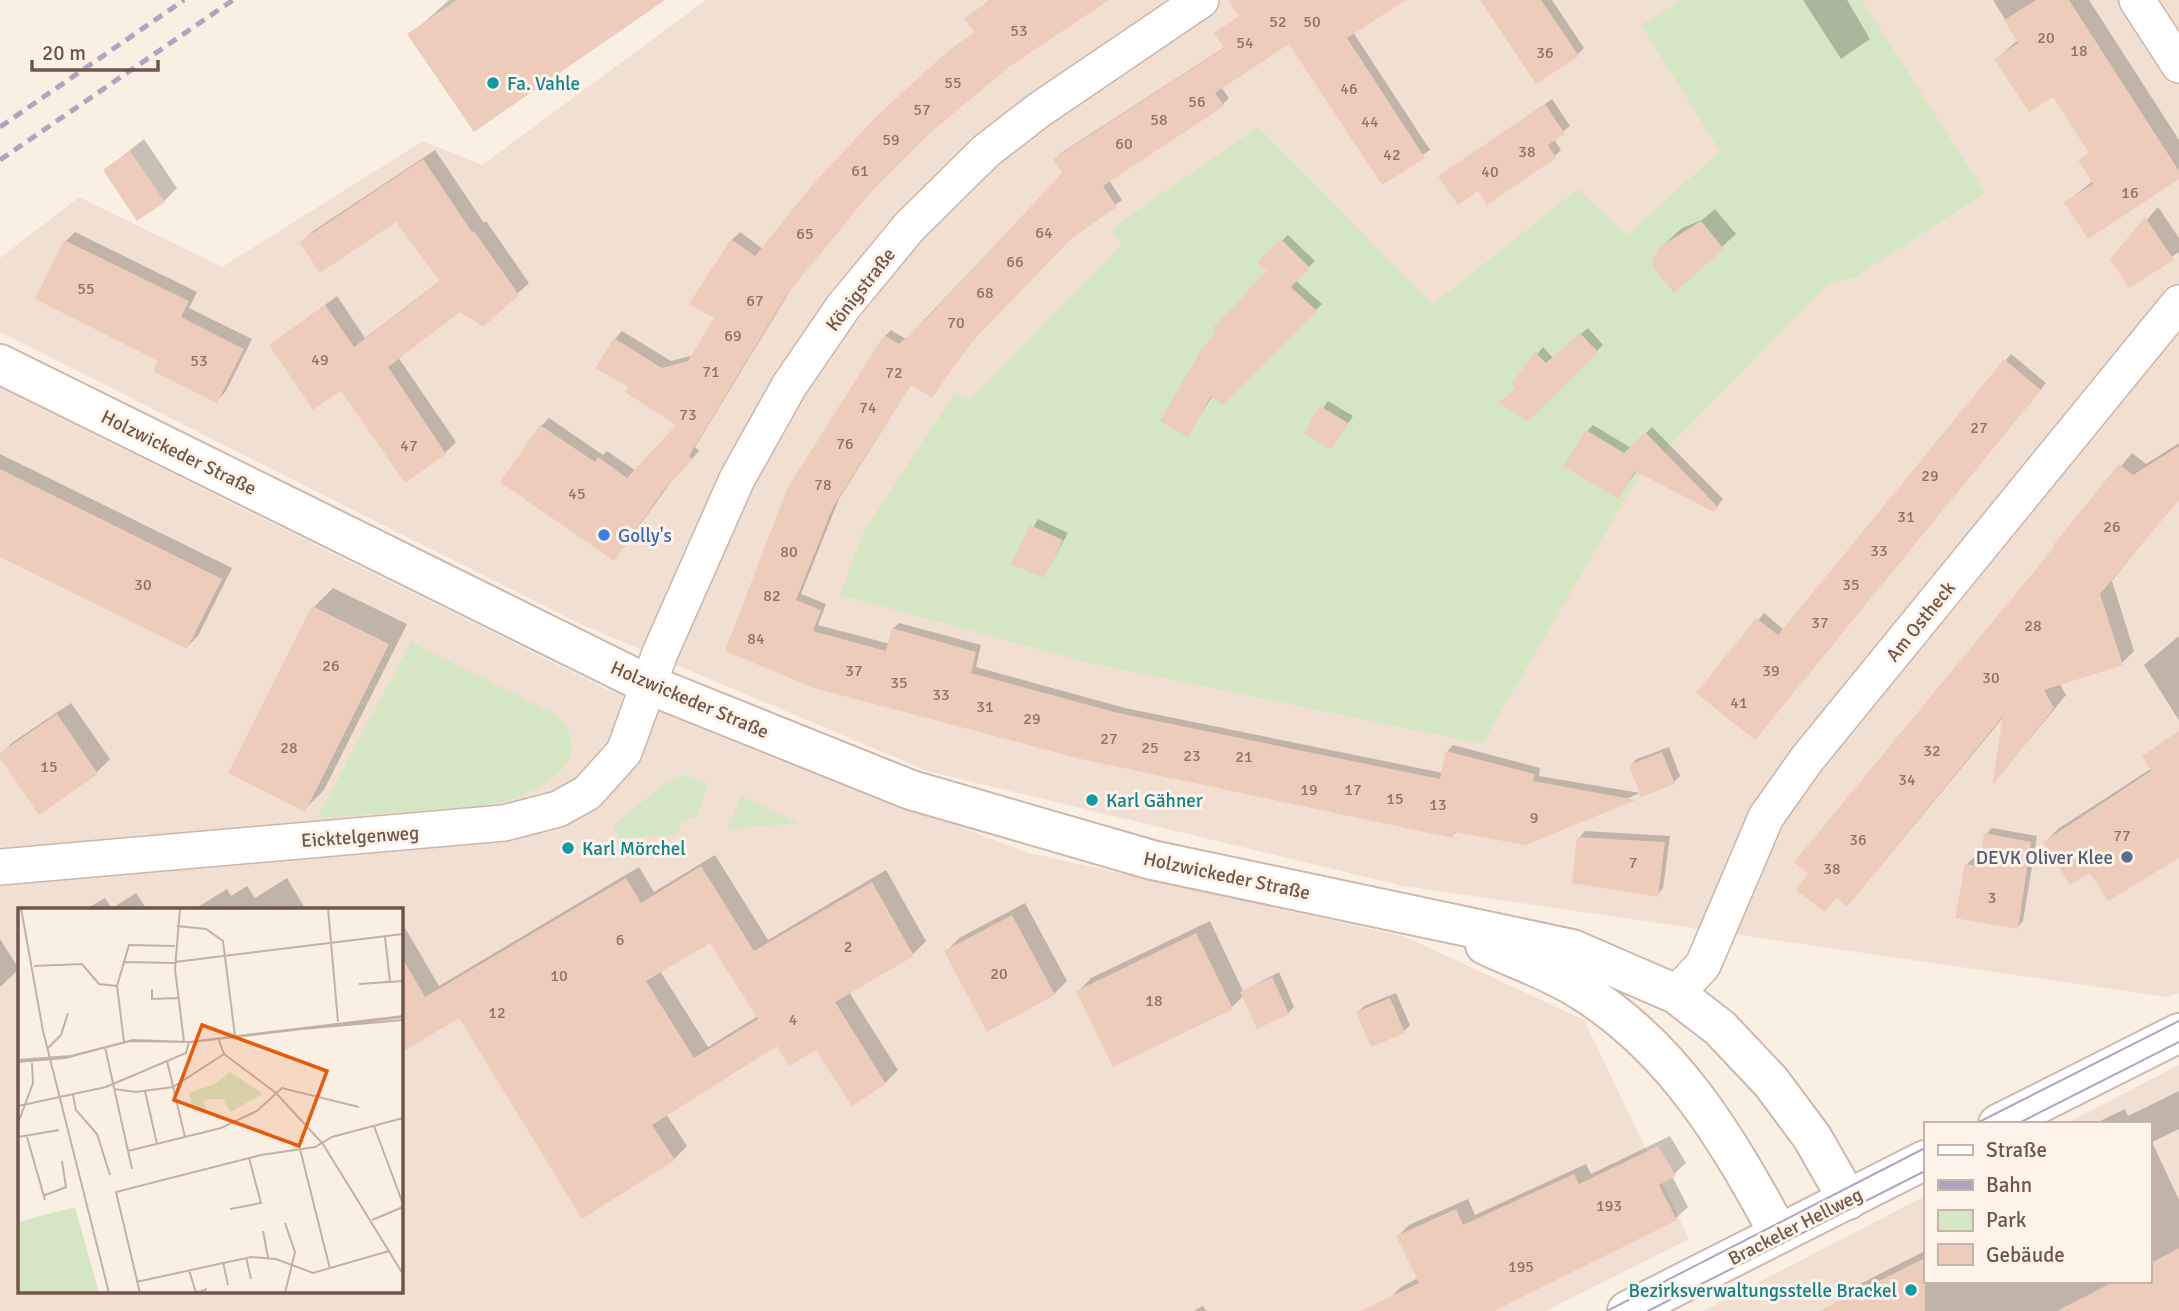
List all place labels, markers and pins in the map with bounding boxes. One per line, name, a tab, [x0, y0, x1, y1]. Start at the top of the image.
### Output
place label: Fa. Vahle	[507, 72, 580, 96]
marker: Fa. Vahle	[485, 75, 501, 91]
place label: Golly's	[618, 524, 672, 548]
marker: Golly's	[596, 527, 612, 543]
place label: Karl Gähner	[1106, 789, 1203, 813]
marker: Karl Gähner	[1084, 792, 1100, 808]
place label: Karl Mörchel	[582, 837, 686, 861]
marker: Karl Mörchel	[560, 840, 576, 856]
place label: DEVK Oliver Klee	[1976, 846, 2113, 870]
marker: DEVK Oliver Klee	[2119, 849, 2135, 865]
place label: Bezirksverwaltungsstelle Brackel	[1628, 1279, 1897, 1303]
marker: Bezirksverwaltungsstelle Brackel	[1903, 1282, 1919, 1298]

